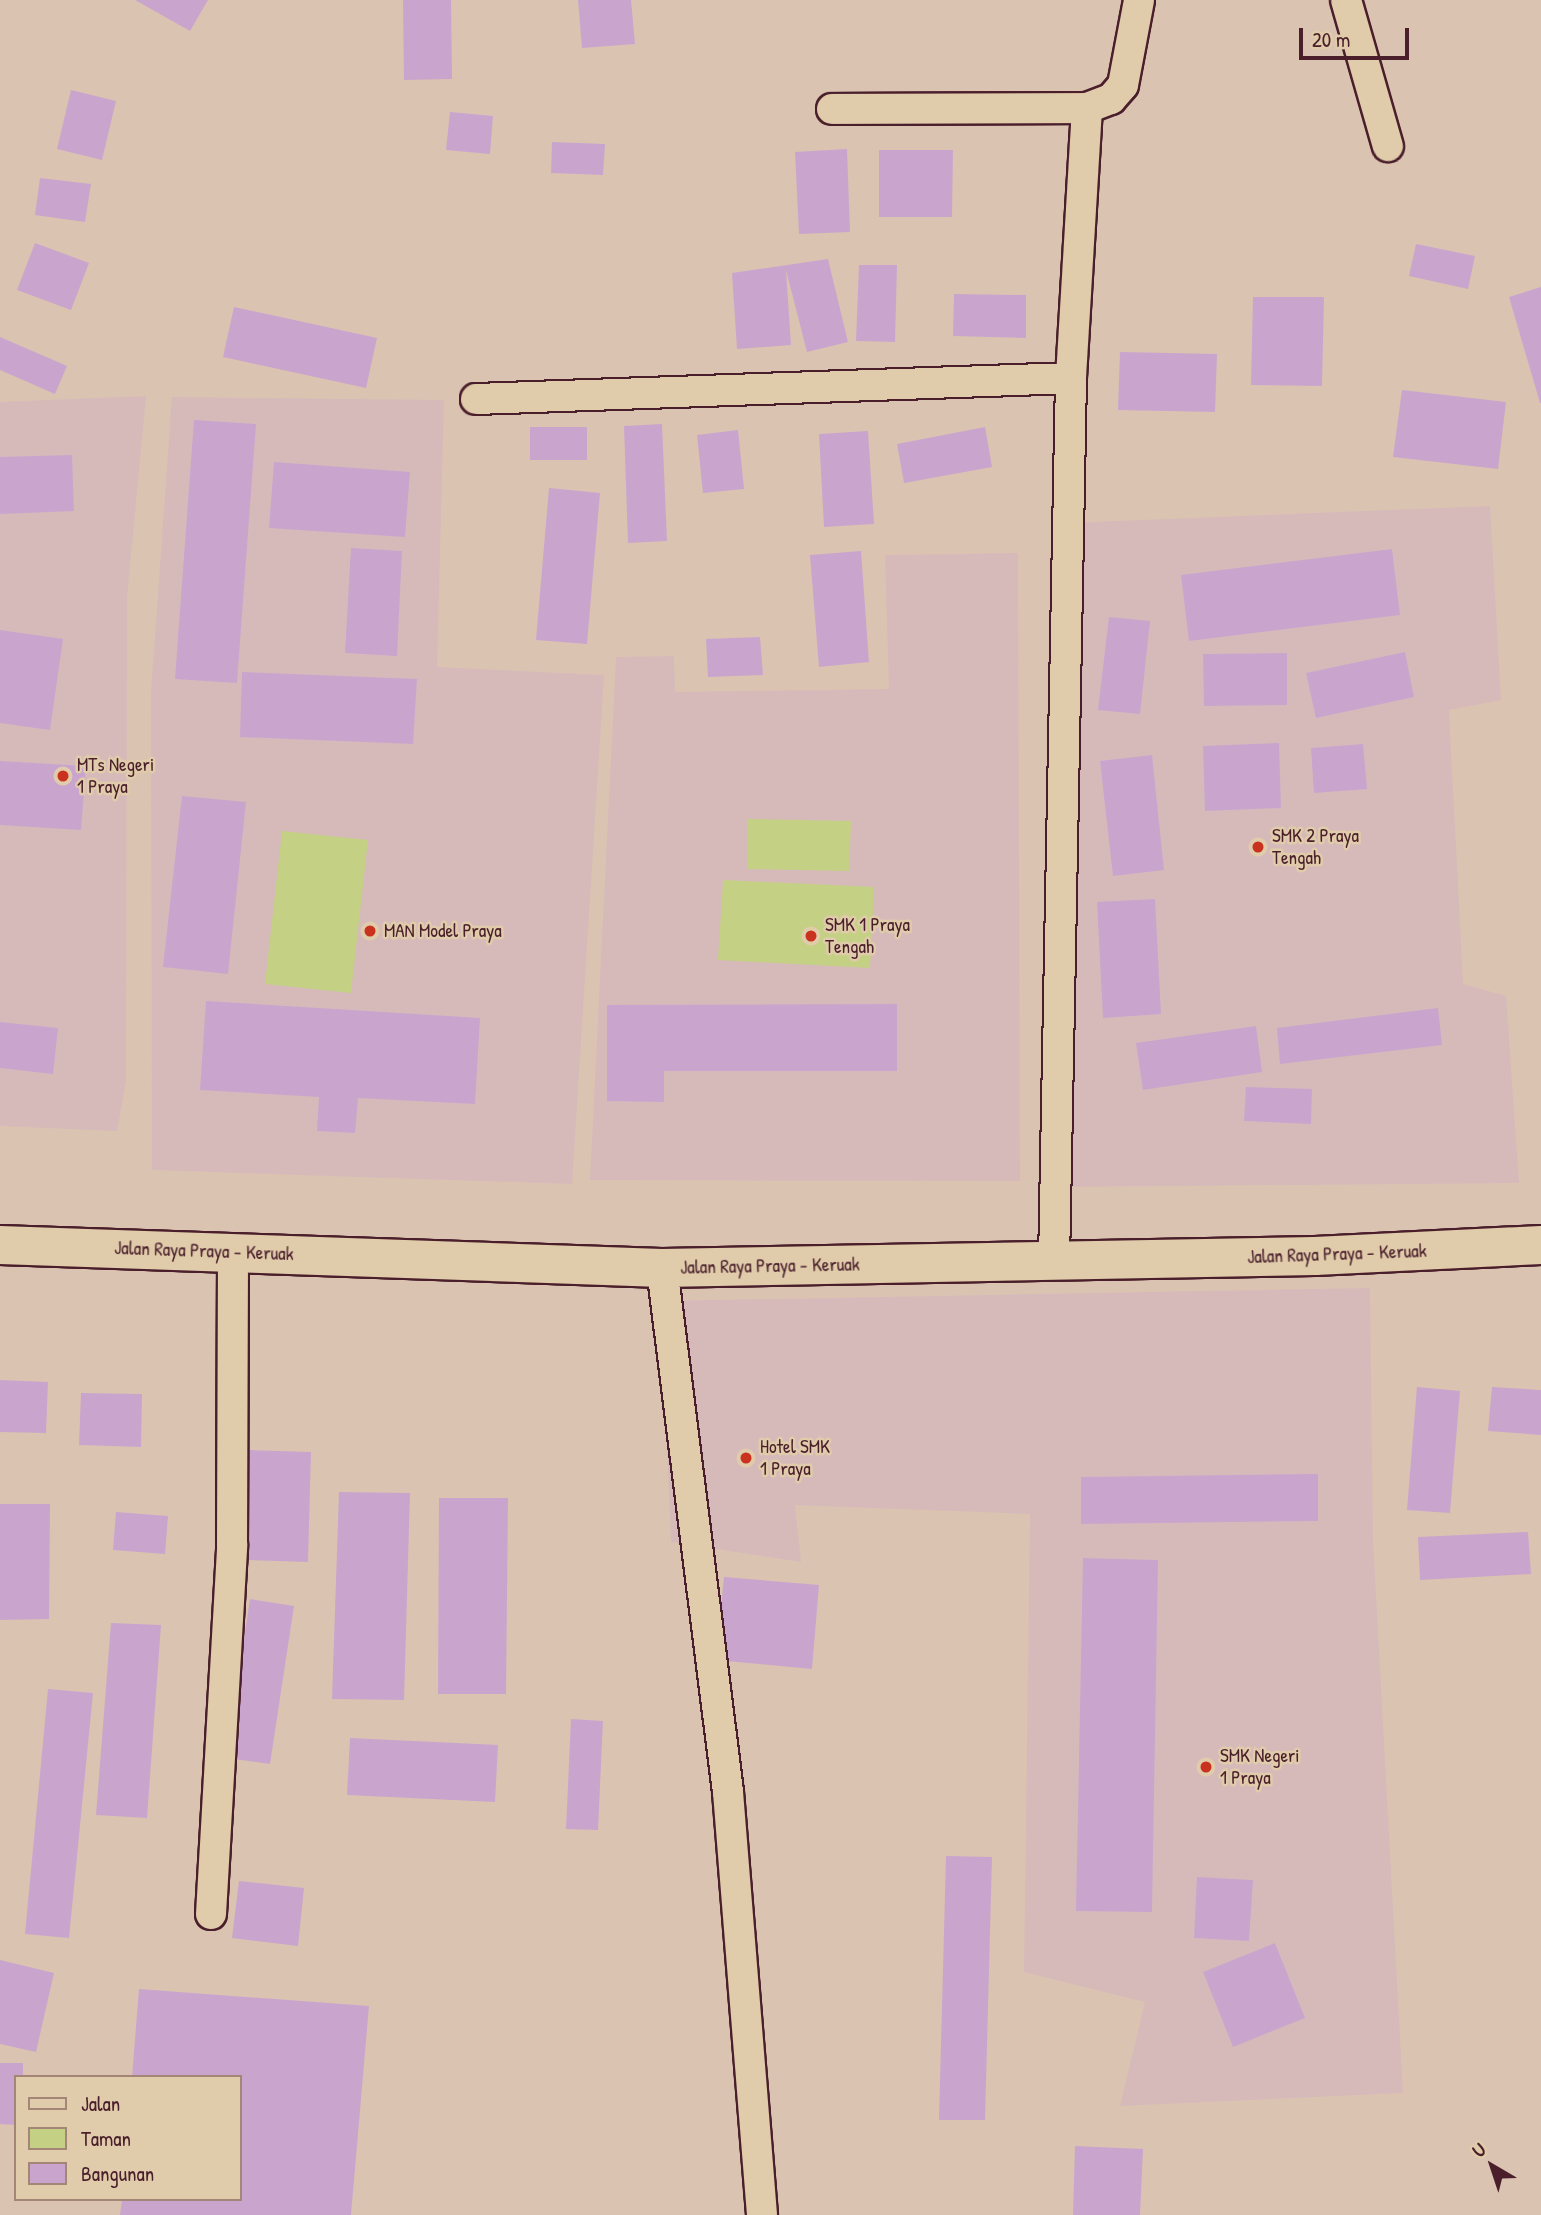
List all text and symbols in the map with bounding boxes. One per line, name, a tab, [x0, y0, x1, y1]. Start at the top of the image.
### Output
scale bar	[1303, 14, 1413, 58]
text: 20 m	[1312, 25, 1350, 54]
place label: MTs Negeri 1 Praya	[77, 754, 154, 798]
marker: MTs Negeri 1 Praya	[55, 768, 71, 784]
place label: SMK 2 Praya Tengah	[1272, 825, 1359, 869]
marker: SMK 2 Praya Tengah	[1250, 839, 1266, 855]
place label: SMK 1 Praya Tengah	[825, 914, 910, 958]
place label: MAN Model Praya	[384, 920, 502, 942]
marker: MAN Model Praya	[362, 923, 378, 939]
marker: SMK 1 Praya Tengah	[803, 928, 819, 944]
street label: Jalan Raya Praya - Keruak	[114, 1236, 294, 1266]
street label: Jalan Raya Praya - Keruak	[1247, 1239, 1427, 1269]
street label: Jalan Raya Praya - Keruak	[680, 1253, 860, 1279]
place label: Hotel SMK 1 Praya	[760, 1436, 830, 1480]
marker: Hotel SMK 1 Praya	[738, 1450, 754, 1466]
place label: SMK Negeri 1 Praya	[1220, 1745, 1300, 1789]
marker: SMK Negeri 1 Praya	[1198, 1759, 1214, 1775]
legend	[14, 2075, 242, 2201]
text: Jalan	[81, 2089, 120, 2118]
text: Taman	[81, 2124, 131, 2153]
north arrow	[1457, 2131, 1527, 2201]
text: U	[1467, 2136, 1491, 2163]
text: Bangunan	[81, 2159, 154, 2188]

